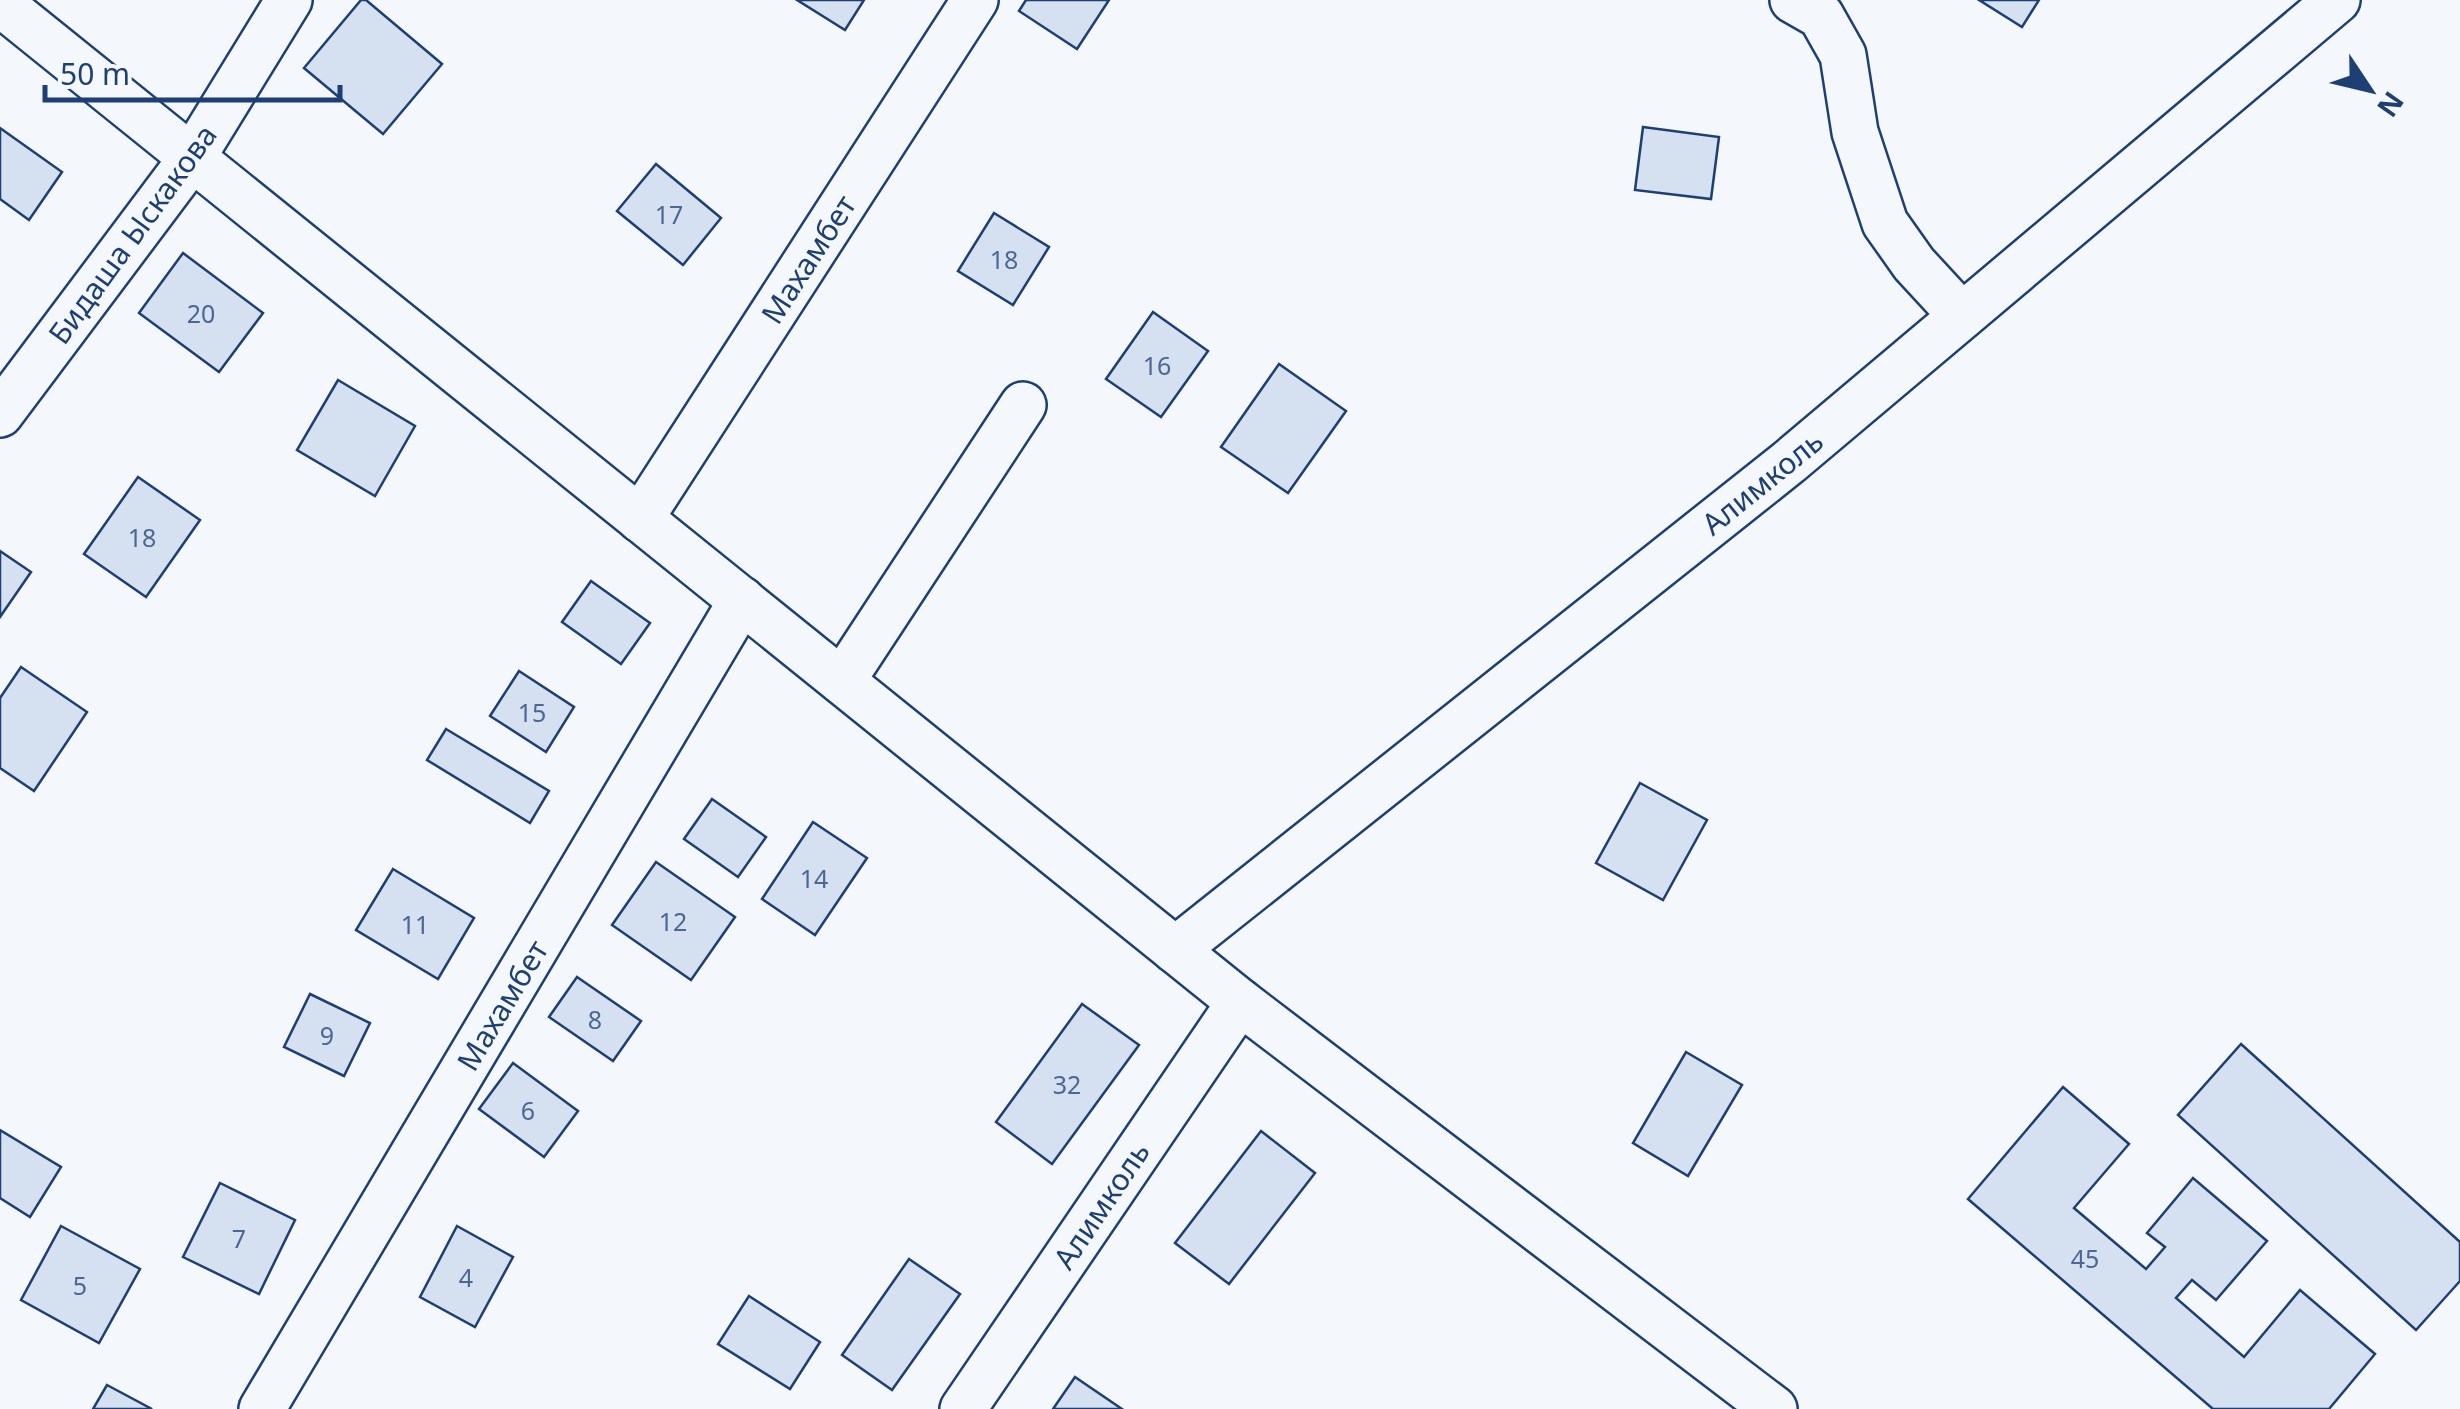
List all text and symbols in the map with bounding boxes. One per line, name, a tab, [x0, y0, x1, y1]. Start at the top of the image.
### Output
scale bar	[45, 40, 340, 102]
north arrow	[2320, 40, 2420, 140]
text: 50 m	[60, 53, 130, 94]
text: N	[2369, 85, 2413, 125]
street label: Бидаша Ыскакова	[38, 116, 226, 352]
street label: Махамбет	[751, 187, 865, 331]
house number: 17	[655, 197, 683, 231]
house number: 18	[990, 242, 1018, 276]
house number: 20	[187, 296, 215, 330]
house number: 16	[1143, 348, 1171, 382]
street label: Алимколь	[1693, 420, 1831, 544]
house number: 18	[128, 520, 156, 554]
house number: 15	[518, 695, 546, 729]
house number: 14	[800, 861, 828, 895]
house number: 12	[659, 904, 687, 938]
house number: 11	[401, 907, 429, 941]
street label: Махамбет	[447, 932, 557, 1078]
house number: 8	[588, 1002, 602, 1036]
house number: 9	[320, 1018, 334, 1052]
house number: 32	[1053, 1067, 1081, 1101]
house number: 6	[521, 1093, 535, 1127]
street label: Алимколь	[1043, 1133, 1159, 1277]
house number: 7	[232, 1221, 246, 1255]
house number: 45	[2071, 1241, 2099, 1275]
house number: 4	[459, 1260, 473, 1294]
house number: 5	[73, 1268, 87, 1302]

